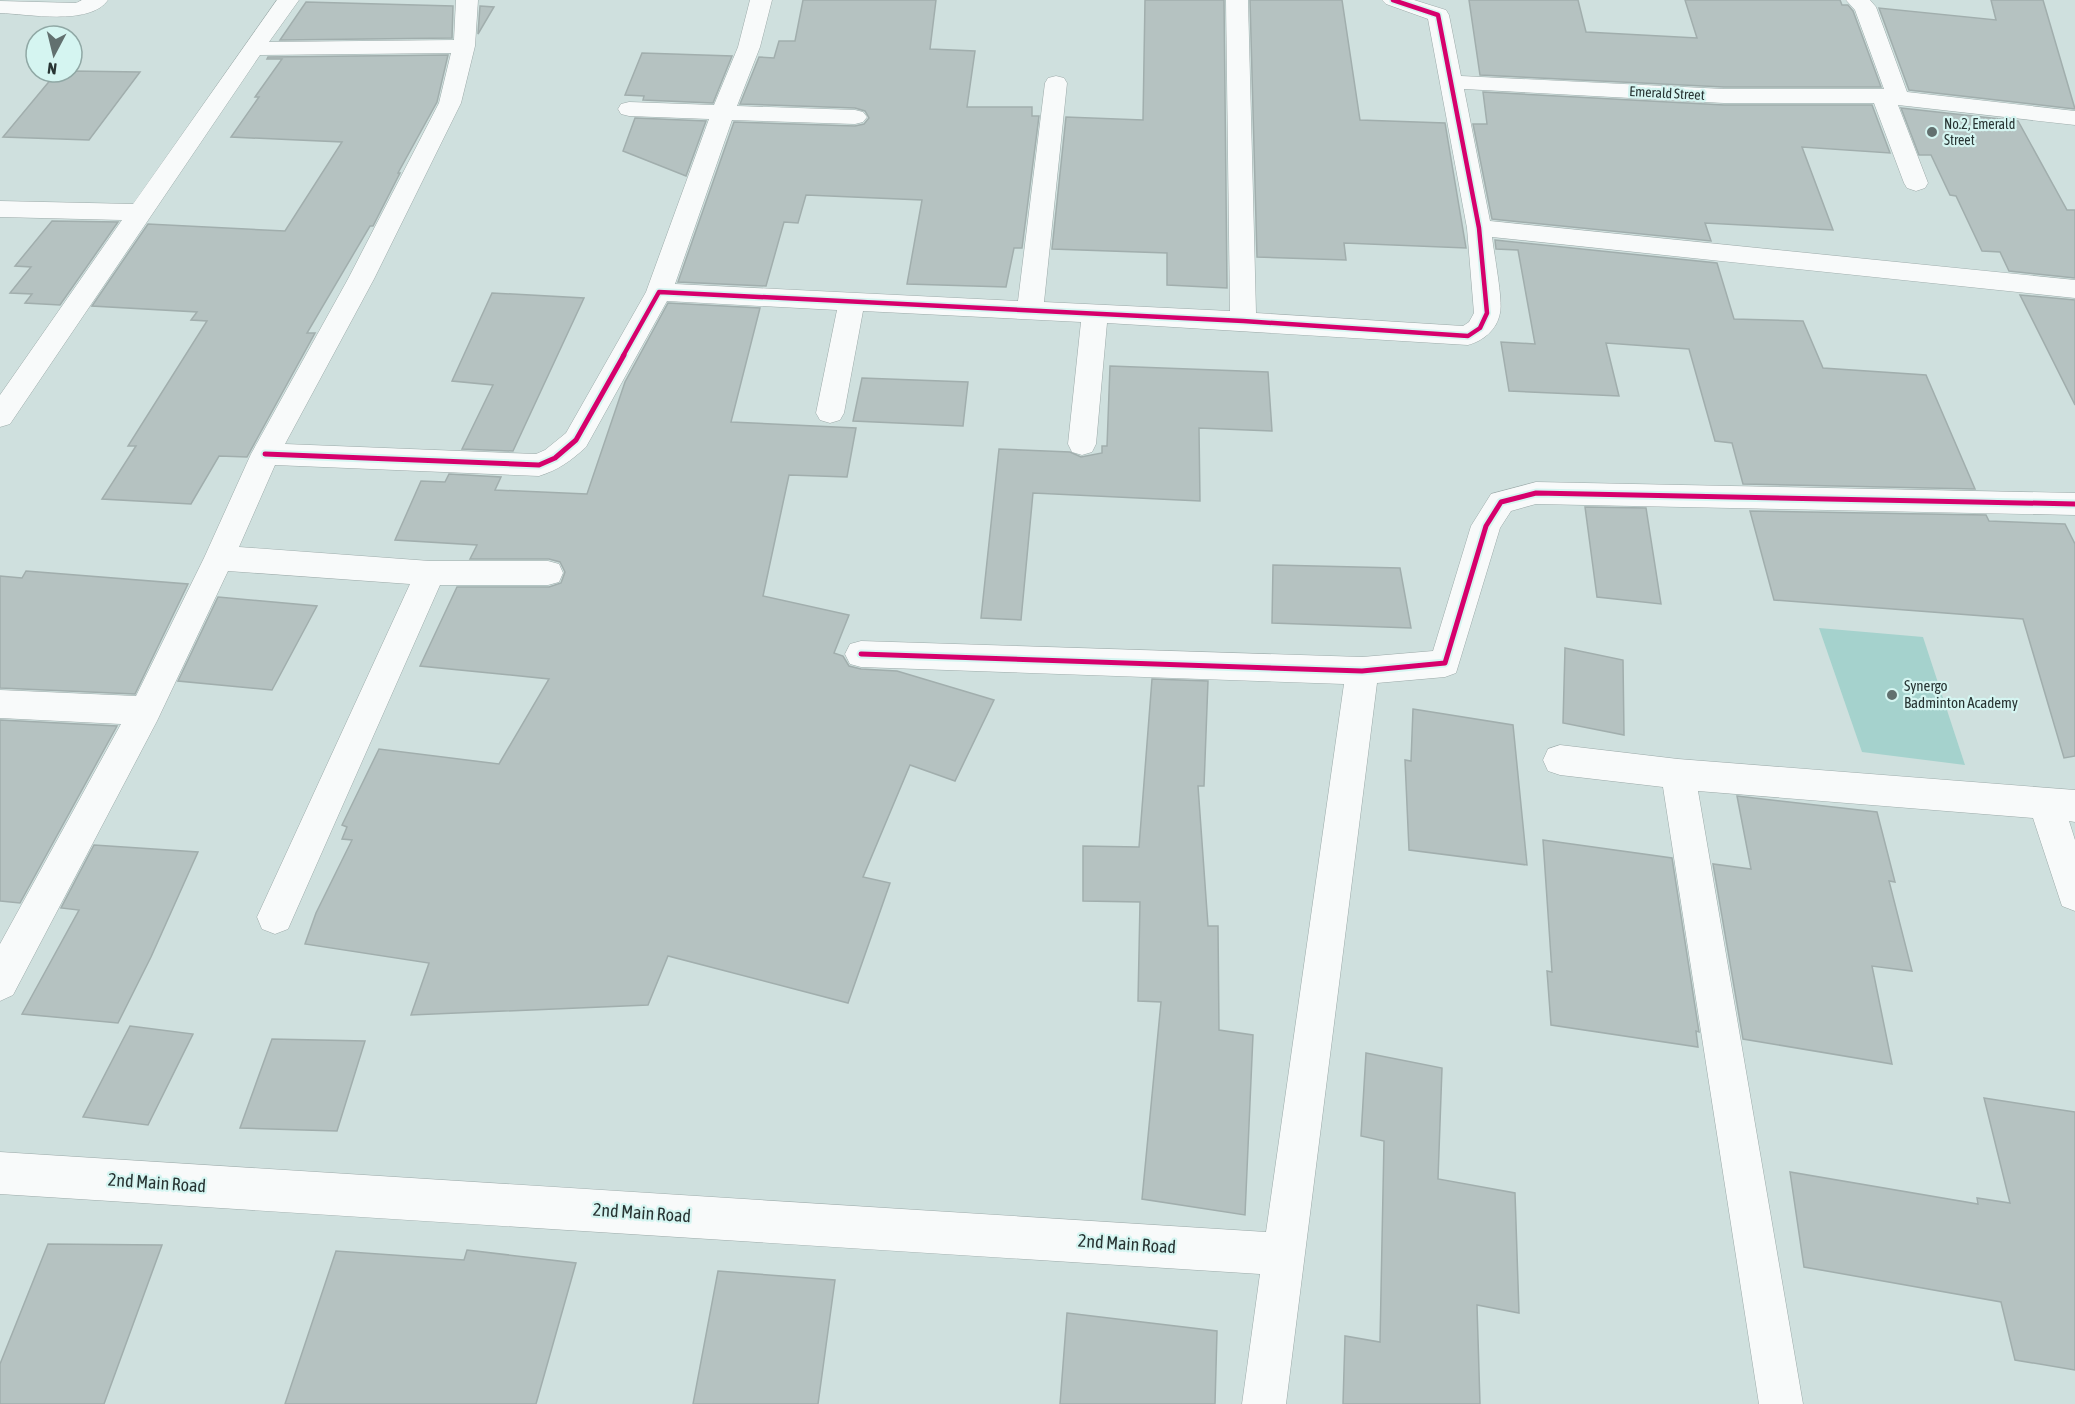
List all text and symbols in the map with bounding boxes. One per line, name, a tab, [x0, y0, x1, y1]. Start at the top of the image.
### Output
north arrow	[24, 24, 84, 84]
text: N	[46, 59, 58, 78]
street label: Emerald Street	[1629, 83, 1705, 103]
place label: No.2, Emerald Street	[1944, 116, 2015, 148]
marker: No.2, Emerald Street	[1925, 125, 1939, 139]
place label: Synergo Badminton Academy	[1904, 677, 2018, 711]
marker: Synergo Badminton Academy	[1885, 688, 1899, 702]
street label: 2nd Main Road	[107, 1169, 207, 1196]
street label: 2nd Main Road	[592, 1199, 692, 1226]
street label: 2nd Main Road	[1077, 1230, 1177, 1257]

